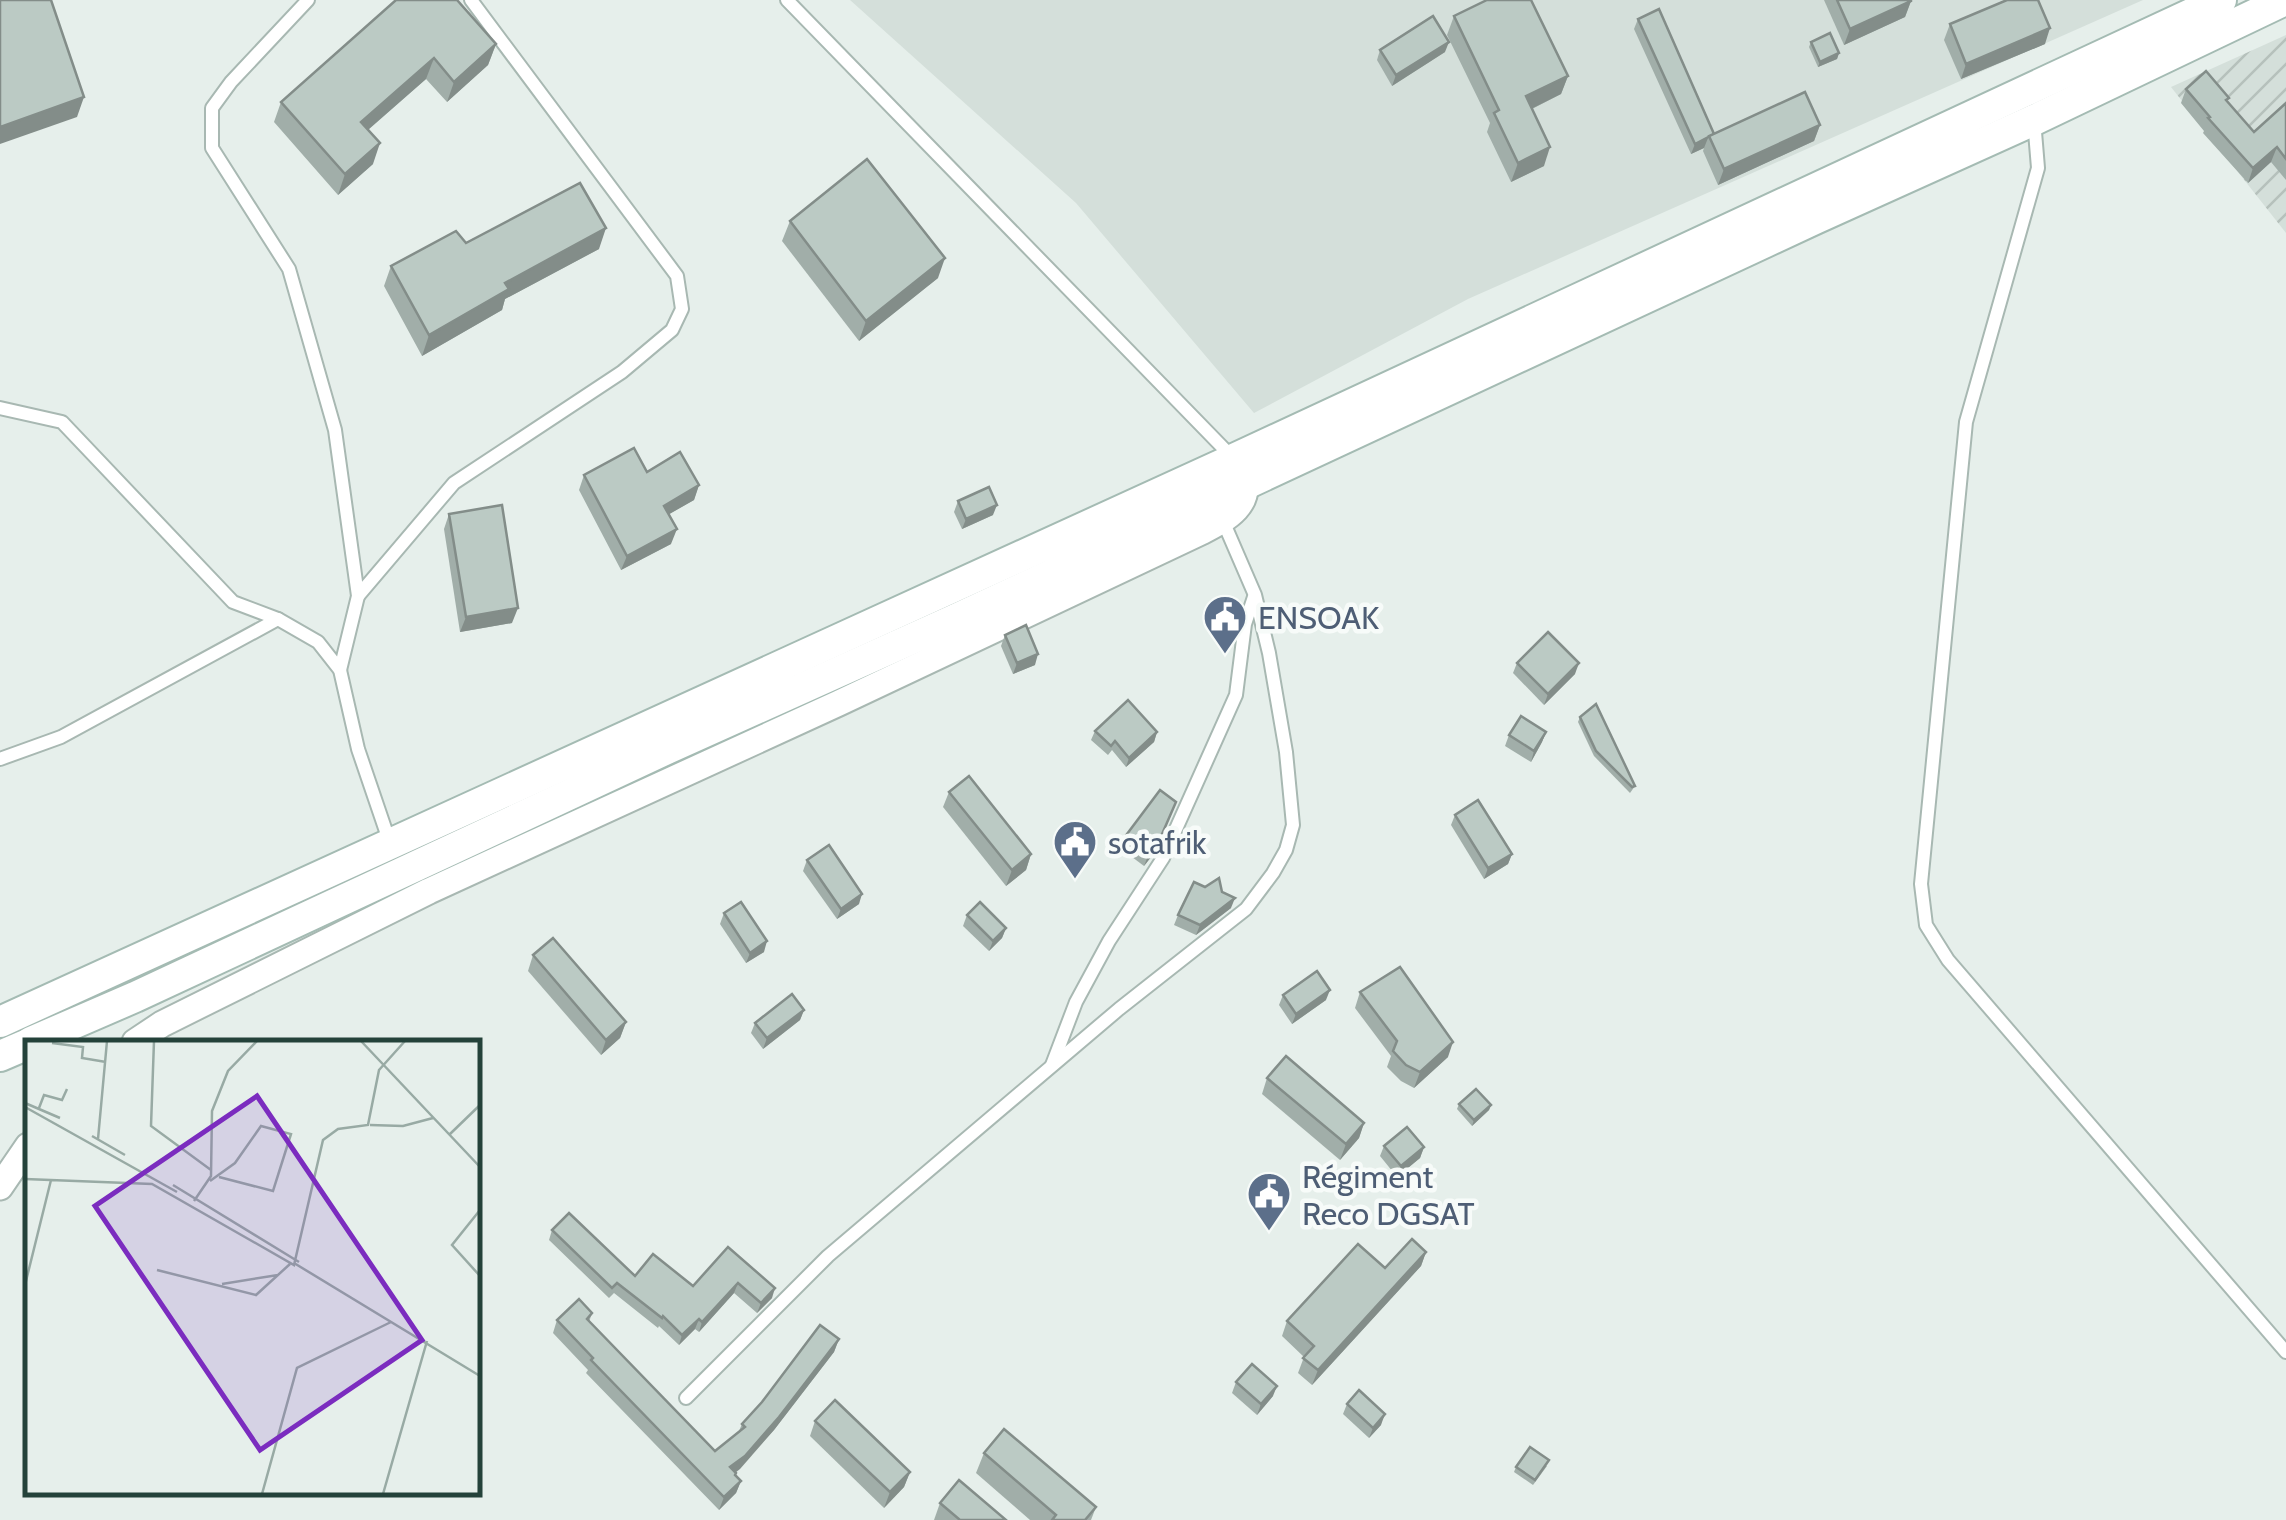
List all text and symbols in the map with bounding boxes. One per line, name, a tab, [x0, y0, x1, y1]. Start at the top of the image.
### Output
public building icon: ENSOAK	[1202, 594, 1248, 655]
place label: ENSOAK	[1258, 598, 1379, 637]
public building icon: sotafrik	[1052, 819, 1098, 880]
place label: sotafrik	[1108, 823, 1207, 862]
inset map	[25, 1040, 480, 1495]
place label: Régiment Reco DGSAT	[1302, 1157, 1475, 1233]
public building icon: Régiment Reco DGSAT	[1246, 1171, 1292, 1232]

